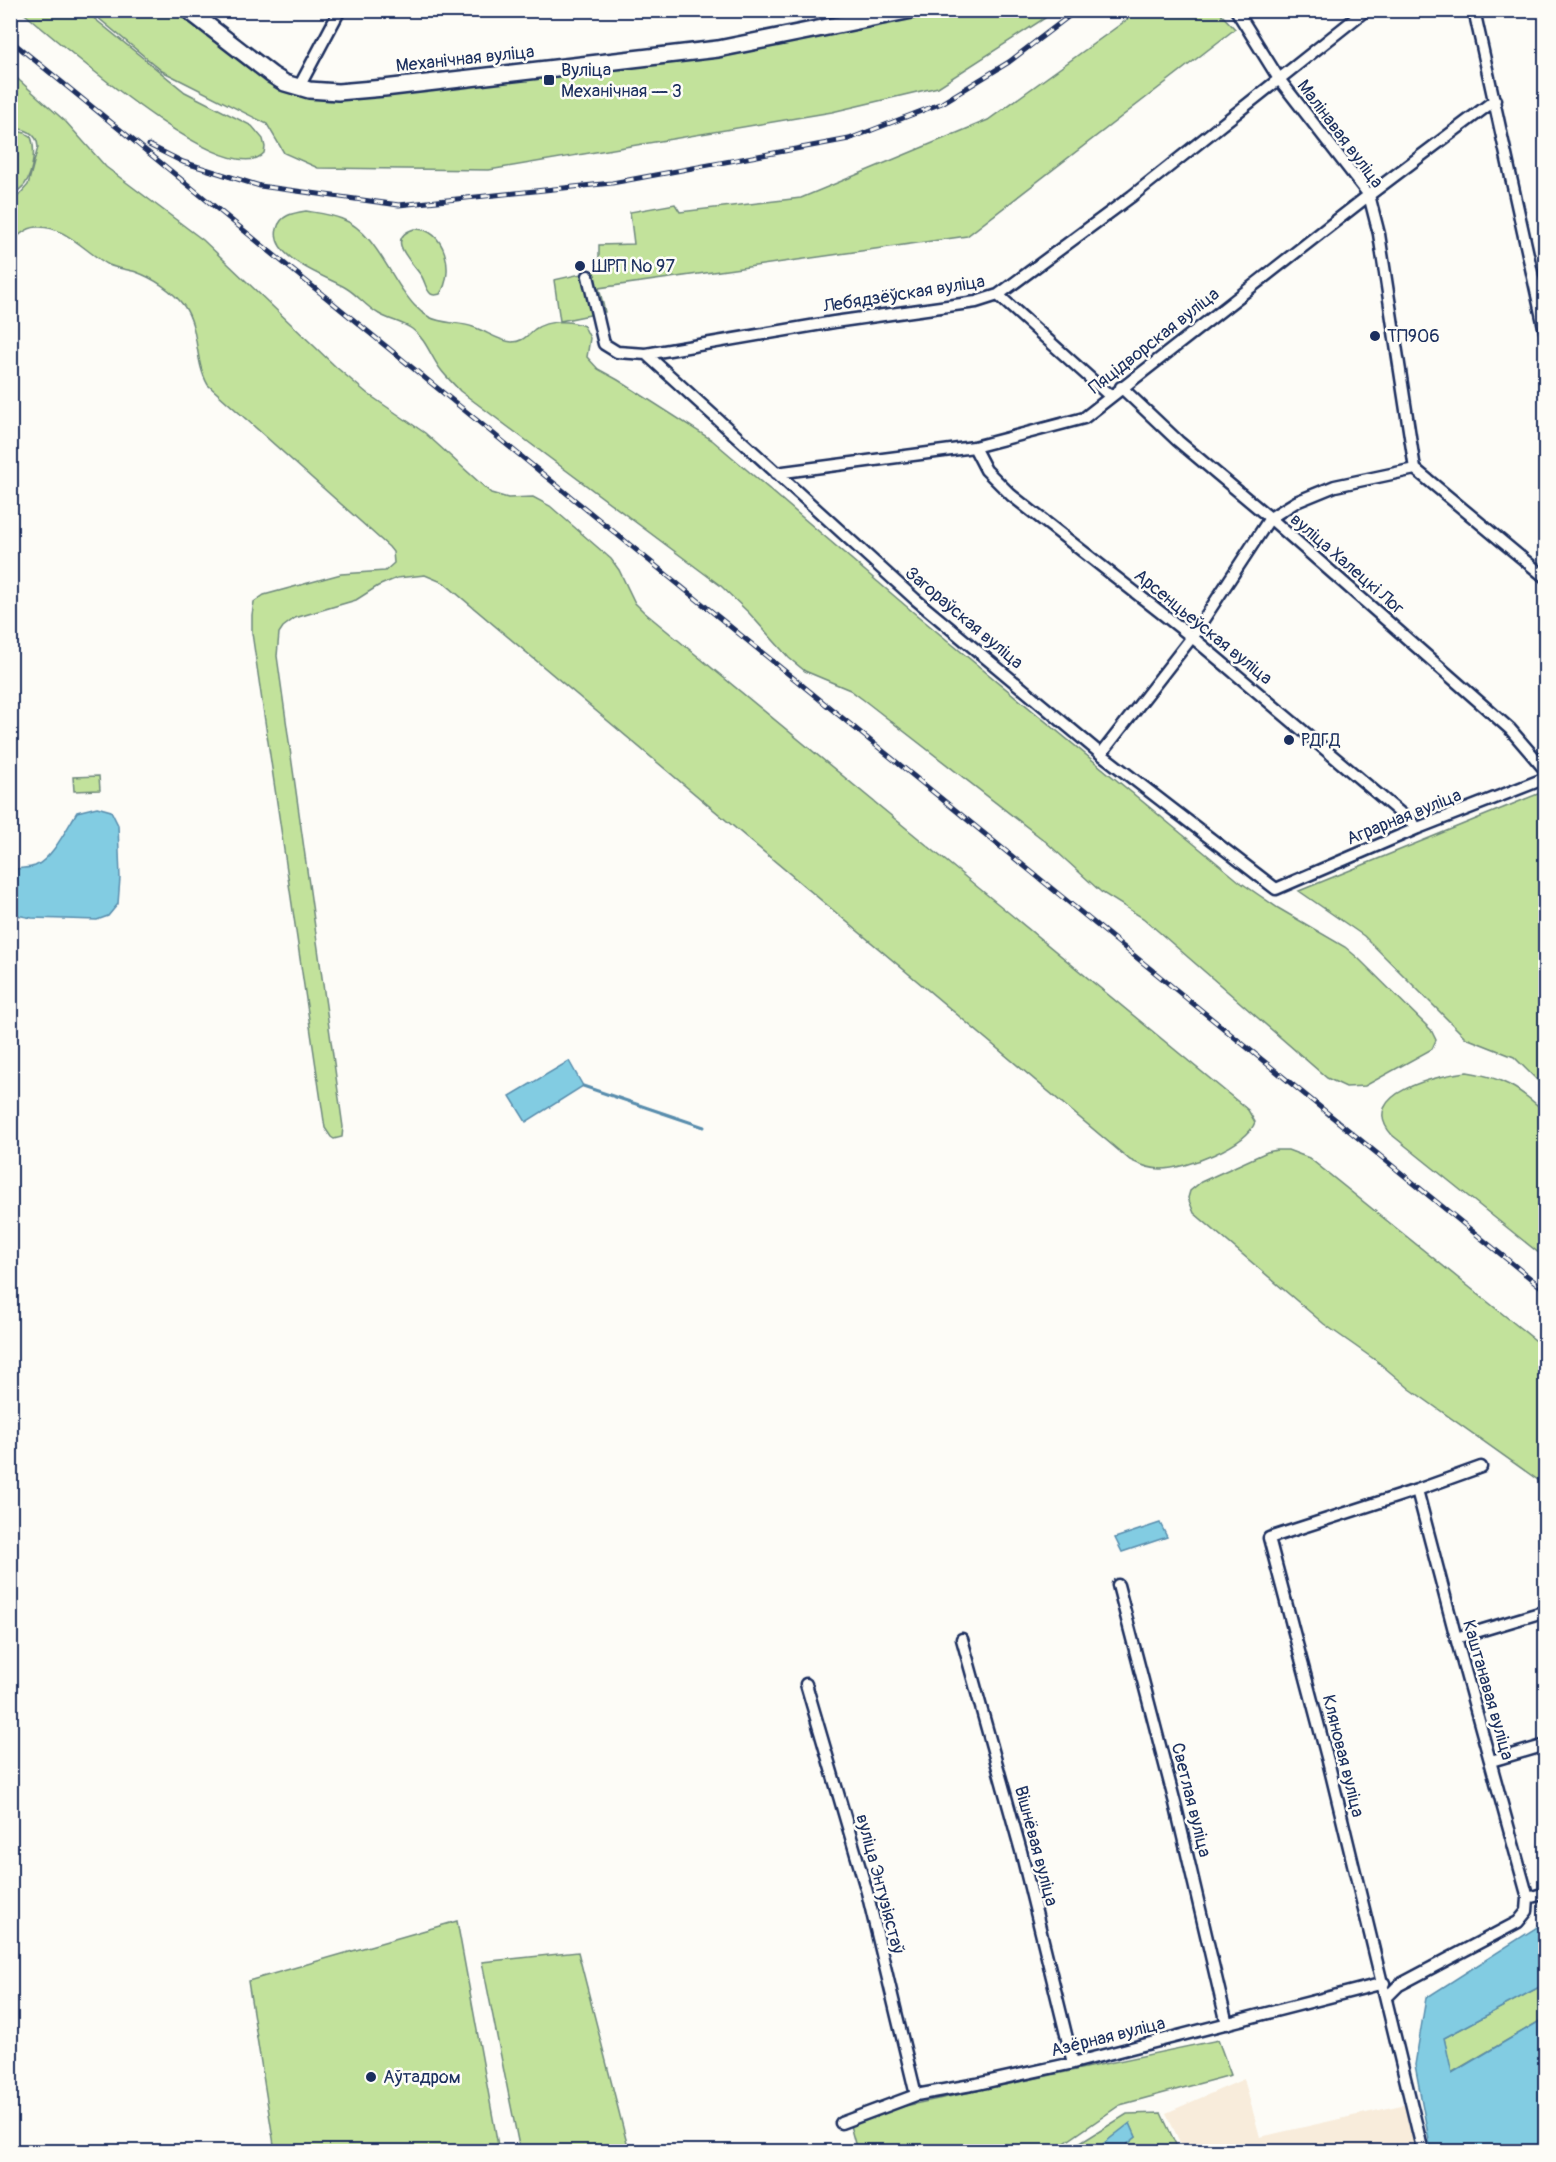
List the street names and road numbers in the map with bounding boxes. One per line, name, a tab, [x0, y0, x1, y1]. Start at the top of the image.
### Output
street label: Механічная вуліца	[395, 40, 535, 78]
street label: Малінавая вуліца	[1292, 75, 1388, 193]
street label: Лебядзёўская вуліца	[820, 270, 987, 318]
street label: Пяцідворская вуліца	[1084, 283, 1224, 399]
street label: вуліца Халецкі Лог	[1285, 508, 1409, 620]
street label: Загораўская вуліца	[900, 562, 1028, 674]
street label: Арсенцьеўская вуліца	[1129, 564, 1277, 690]
street label: Аграрная вуліца	[1343, 784, 1465, 850]
street label: Каштанавая вуліца	[1457, 1617, 1519, 1763]
street label: Кляновая вуліца	[1317, 1692, 1369, 1820]
street label: Светлая вуліца	[1166, 1740, 1216, 1860]
street label: Вішнёвая вуліца	[1009, 1783, 1063, 1909]
street label: вуліца Энтузіястаў	[850, 1812, 910, 1957]
street label: Азёрная вуліца	[1048, 2012, 1168, 2062]

